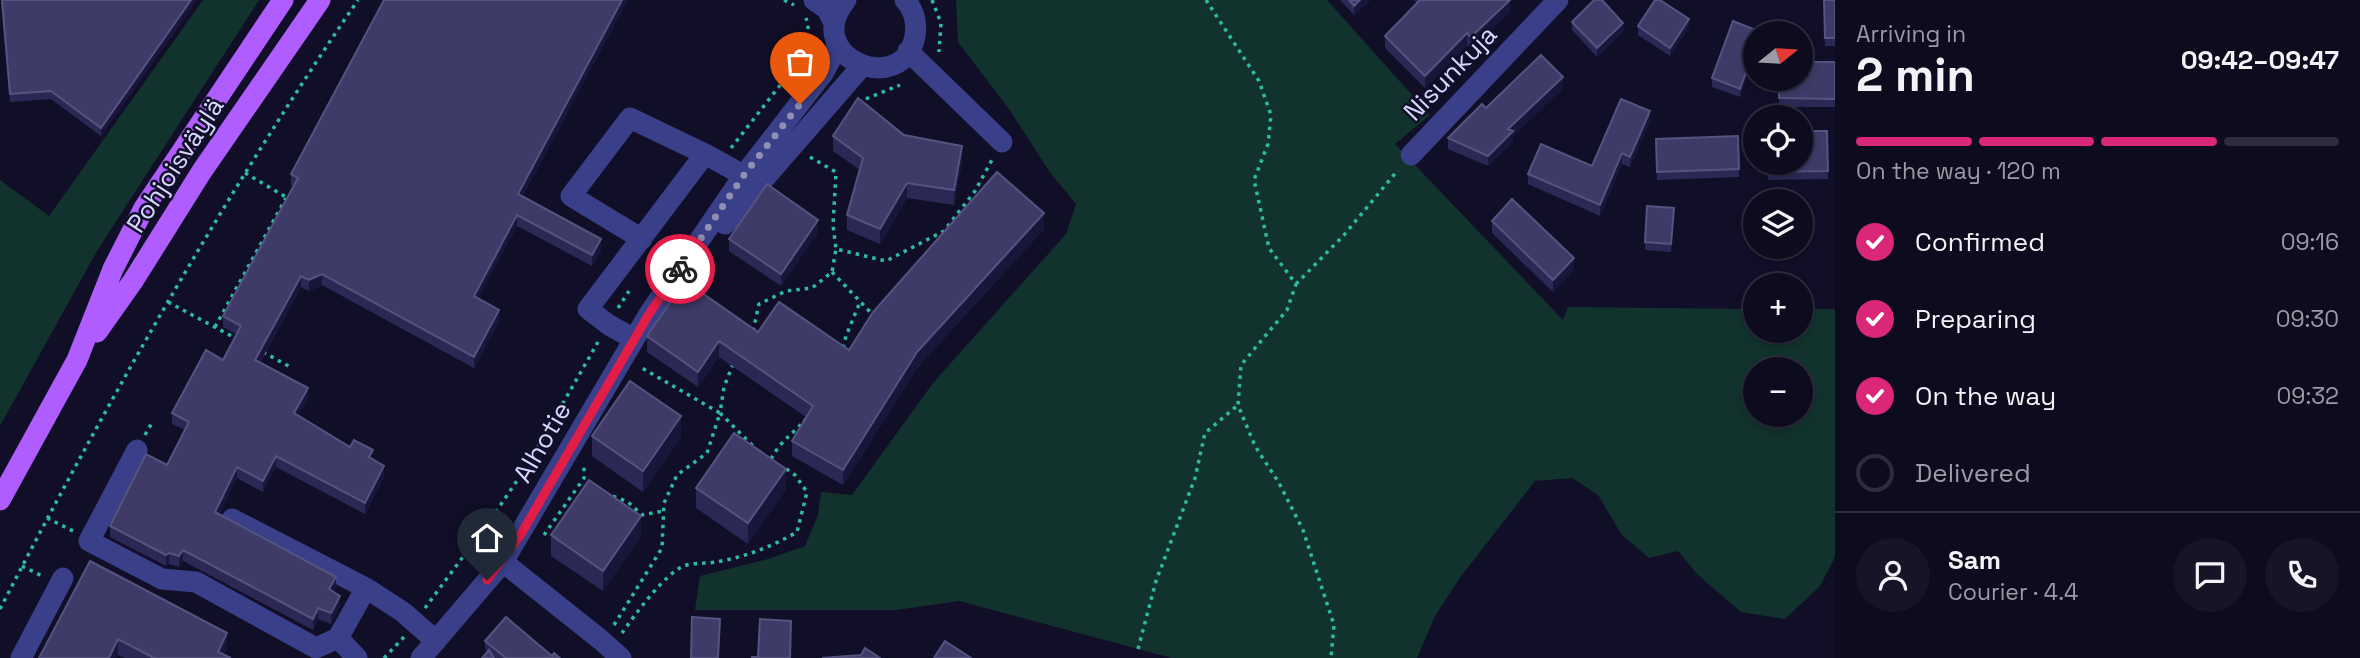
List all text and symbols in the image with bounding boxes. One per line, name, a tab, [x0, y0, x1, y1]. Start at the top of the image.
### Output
street label: Nisunkuja	[1396, 18, 1504, 128]
text: Arriving in	[1856, 19, 1966, 49]
north arrow	[1743, 21, 1813, 91]
map controls	[1743, 21, 1813, 427]
pin	[770, 32, 830, 104]
icon: bag	[781, 43, 819, 81]
text: 09:42–09:47	[2181, 43, 2339, 77]
text: 2 min	[1856, 46, 1975, 104]
street label: Pohjoisväylä	[119, 91, 231, 239]
button: locate	[1743, 105, 1813, 175]
text: On the way · 120 m	[1856, 156, 2061, 186]
button: layers	[1743, 189, 1813, 259]
icon: check	[1856, 223, 1894, 261]
text: Confirmed	[1915, 225, 2045, 259]
text: 09:16	[2281, 227, 2339, 257]
courier	[645, 234, 715, 304]
icon: bike	[661, 250, 699, 288]
button: +	[1743, 273, 1813, 343]
icon: check	[1856, 300, 1894, 338]
text: Preparing	[1915, 302, 2036, 336]
text: 09:30	[2276, 304, 2339, 334]
button: −	[1743, 357, 1813, 427]
icon: check	[1856, 377, 1894, 415]
text: On the way	[1915, 379, 2056, 413]
text: 09:32	[2277, 381, 2339, 411]
street label: Alhotie	[505, 395, 579, 489]
text: Delivered	[1915, 456, 2031, 490]
pin	[457, 508, 517, 580]
icon: home	[468, 519, 506, 557]
button: person	[1856, 538, 1930, 612]
button: chat	[2173, 538, 2247, 612]
button: phone	[2265, 538, 2339, 612]
text: Sam	[1948, 543, 2001, 577]
text: Courier · 4.4	[1948, 577, 2078, 607]

